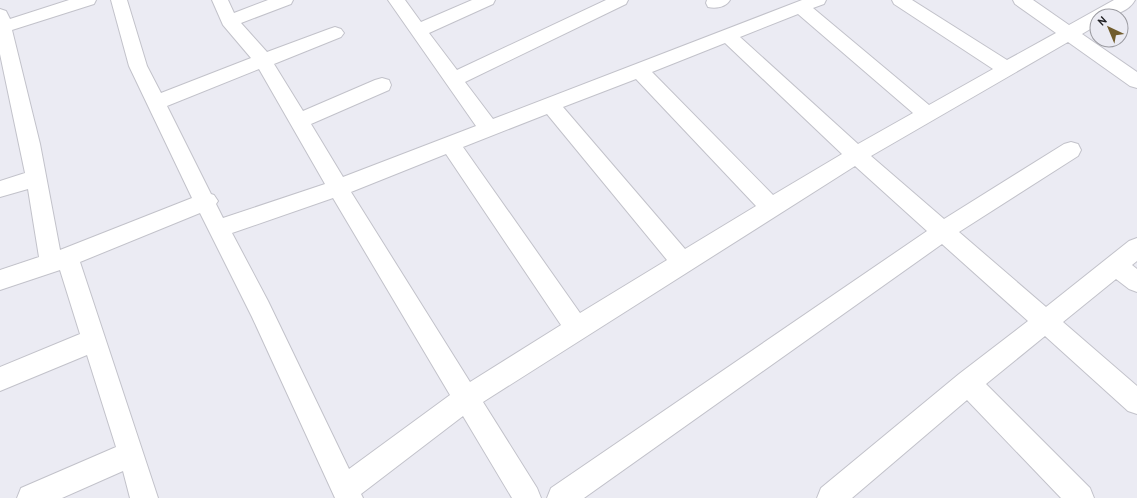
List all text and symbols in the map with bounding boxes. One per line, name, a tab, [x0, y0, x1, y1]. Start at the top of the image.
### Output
north arrow	[1089, 8, 1129, 48]
text: N	[1095, 14, 1110, 29]

